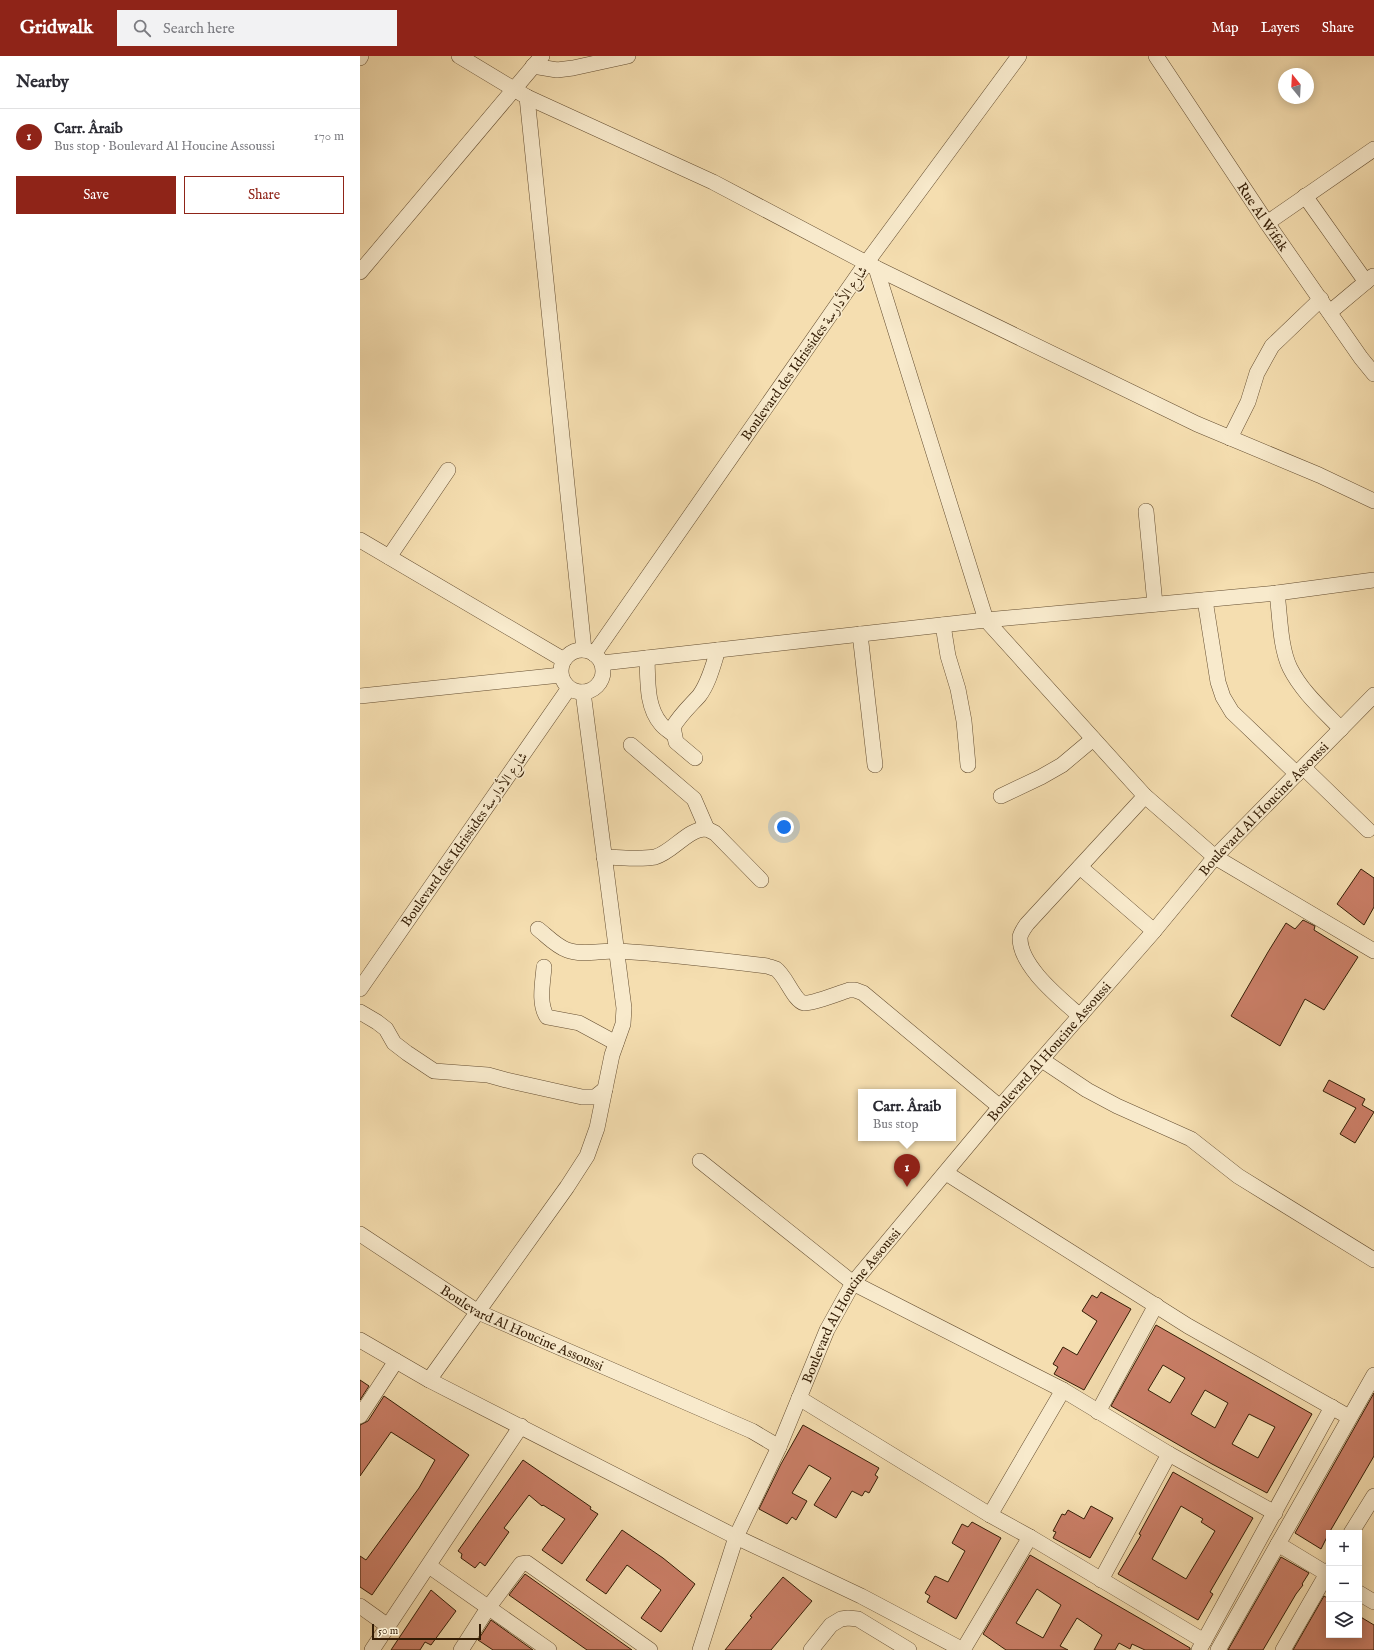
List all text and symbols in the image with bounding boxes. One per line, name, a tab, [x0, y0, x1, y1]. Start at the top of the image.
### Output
search box	[117, 10, 397, 46]
text: Gridwalk	[20, 16, 93, 40]
icon: search	[131, 17, 153, 39]
text: Search here	[163, 19, 235, 38]
text: Map	[1212, 19, 1239, 37]
text: Layers	[1261, 19, 1300, 37]
text: Share	[1322, 19, 1354, 37]
north arrow	[1278, 68, 1314, 104]
text: Nearby	[16, 72, 69, 93]
text: Carr. Âraib	[54, 119, 123, 138]
text: 1	[27, 128, 31, 145]
text: 170 m	[314, 128, 344, 145]
text: Bus stop · Boulevard Al Houcine Assoussi	[54, 138, 275, 155]
button: Save	[16, 176, 176, 214]
button: Share	[184, 176, 344, 214]
street label: Rue Al Wifak	[1233, 179, 1292, 256]
street label: Boulevard des Idrissides شارع الأدارسة	[736, 262, 874, 446]
street label: Boulevard Al Houcine Assoussi	[1195, 738, 1333, 880]
street label: Boulevard des Idrissides شارع الأدارسة	[396, 748, 534, 932]
your location	[774, 817, 794, 837]
street label: Boulevard Al Houcine Assoussi	[984, 978, 1116, 1125]
popup	[858, 1089, 956, 1141]
text: Carr. Âraib	[873, 1097, 941, 1116]
text: Bus stop	[873, 1116, 918, 1133]
pin: 1	[894, 1154, 920, 1187]
street label: Boulevard Al Houcine Assoussi	[798, 1225, 905, 1386]
street label: Boulevard Al Houcine Assoussi	[436, 1282, 606, 1376]
map controls	[1326, 1530, 1362, 1638]
button: +	[1326, 1530, 1362, 1566]
button: −	[1326, 1566, 1362, 1602]
button: layers	[1326, 1602, 1362, 1638]
scale bar	[372, 1622, 481, 1641]
text: 50 m	[378, 1624, 398, 1638]

